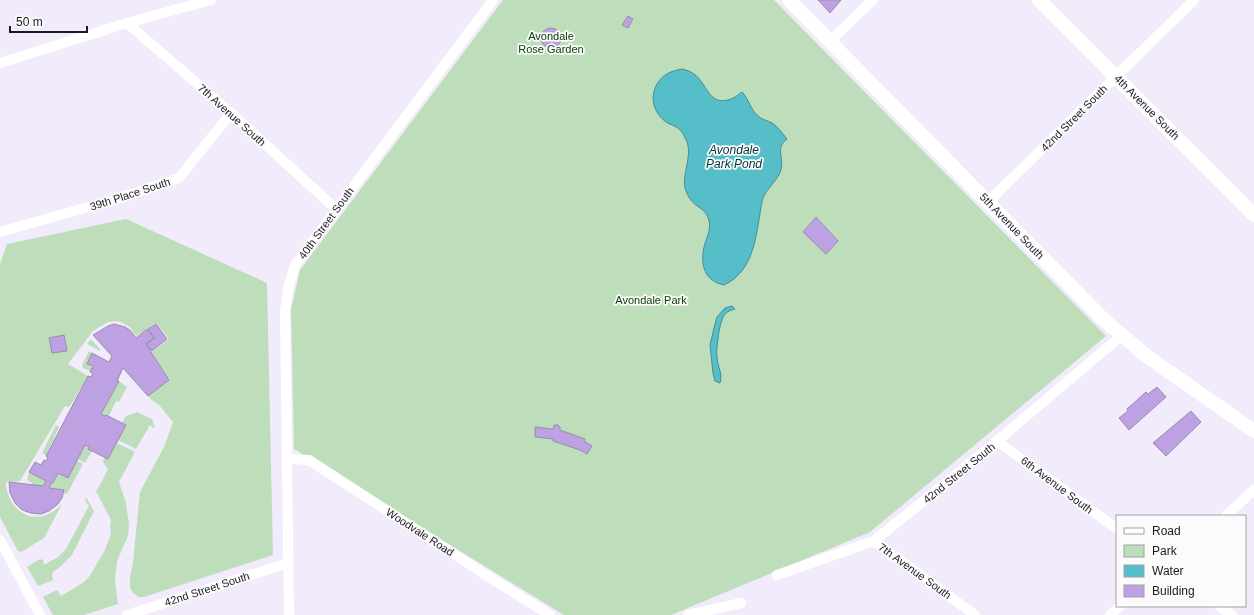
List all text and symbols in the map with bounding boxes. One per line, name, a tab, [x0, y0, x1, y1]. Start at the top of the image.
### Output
scale bar	[10, 8, 87, 34]
text: 50 m	[16, 15, 43, 29]
park label: Avondale Rose Garden	[518, 30, 584, 55]
street label: 4th Avenue South	[1112, 72, 1182, 142]
street label: 7th Avenue South	[196, 82, 268, 148]
street label: 42nd Street South	[1038, 82, 1110, 154]
water label: Avondale Park Pond	[706, 143, 762, 171]
street label: 39th Place South	[88, 175, 172, 213]
street label: 40th Street South	[296, 185, 356, 261]
street label: 5th Avenue South	[978, 191, 1046, 261]
park label: Avondale Park	[615, 294, 687, 306]
street label: 42nd Street South	[921, 440, 997, 506]
street label: 6th Avenue South	[1019, 454, 1095, 516]
street label: Woodvale Road	[384, 506, 456, 558]
legend	[1116, 515, 1246, 607]
text: Road	[1152, 524, 1181, 538]
street label: 7th Avenue South	[876, 541, 954, 601]
text: Park	[1152, 544, 1178, 558]
text: Water	[1152, 564, 1184, 578]
street label: 42nd Street South	[163, 570, 251, 608]
text: Building	[1152, 584, 1195, 598]

